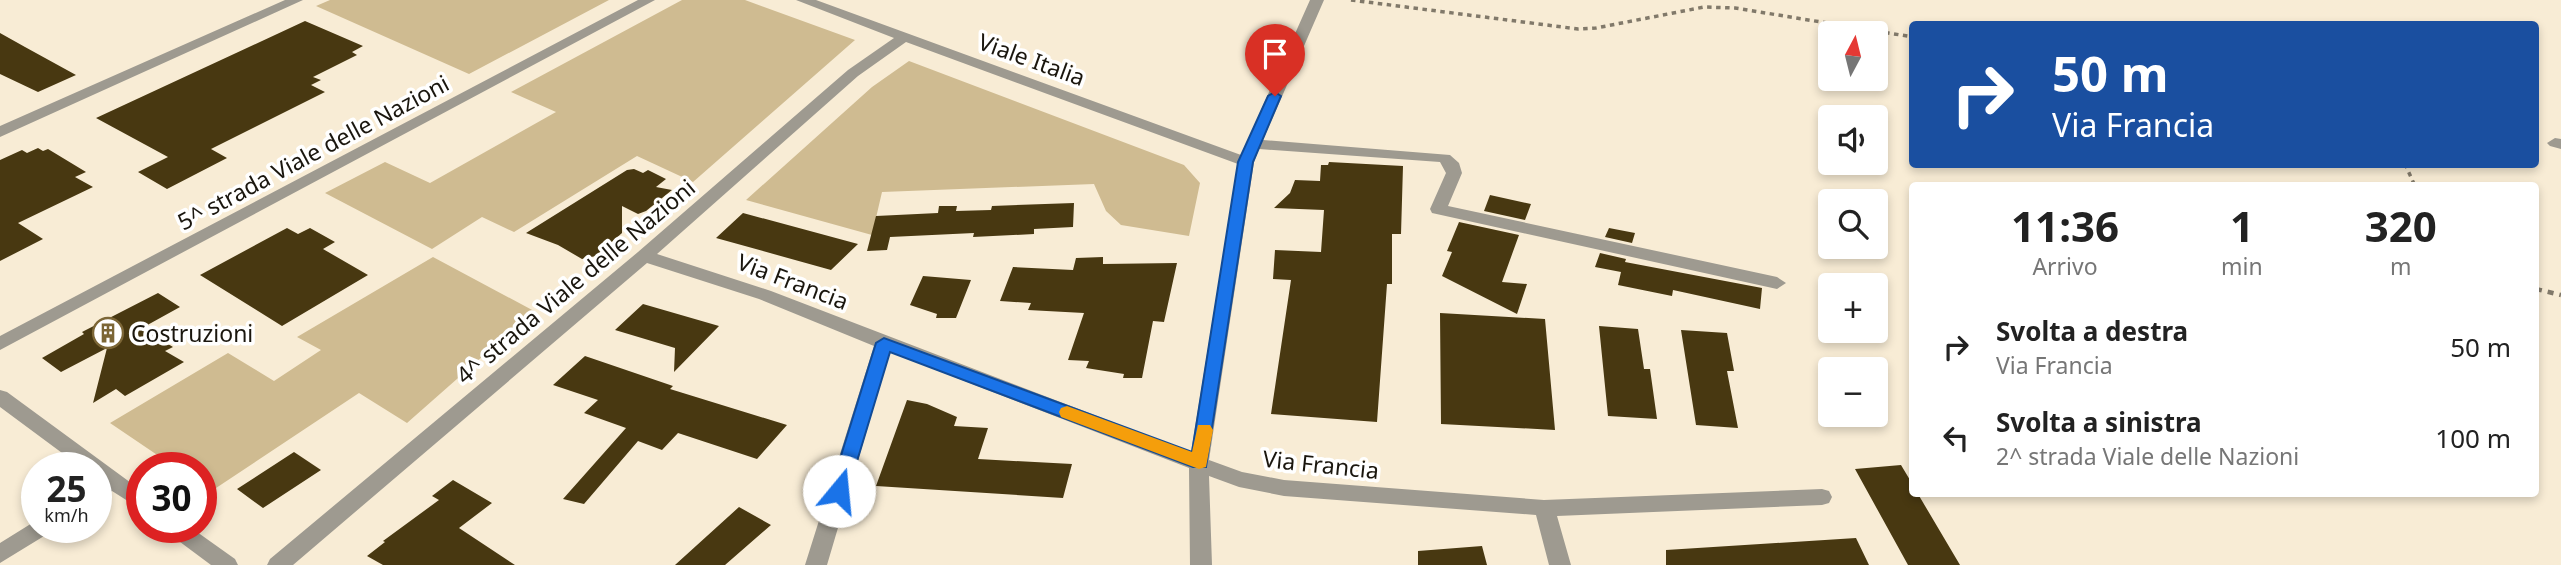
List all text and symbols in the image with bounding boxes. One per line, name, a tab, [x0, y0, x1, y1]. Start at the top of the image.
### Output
north arrow	[1818, 21, 1888, 91]
map controls	[1818, 21, 1888, 427]
pin	[1245, 24, 1305, 96]
street label: Viale Italia	[974, 25, 1090, 93]
icon: arrive	[1256, 35, 1294, 73]
text: 50 m	[2052, 40, 2169, 106]
icon: right	[1937, 49, 2028, 140]
street label: 5^ strada Viale delle Nazioni	[172, 67, 454, 237]
text: Via Francia	[2052, 103, 2214, 146]
button: sound	[1818, 105, 1888, 175]
street label: 4^ strada Viale delle Nazioni	[449, 171, 701, 391]
button: search	[1818, 189, 1888, 259]
text: 11:36	[2011, 197, 2119, 254]
text: 1	[2230, 197, 2254, 254]
text: 320	[2365, 197, 2437, 254]
street label: Via Francia	[733, 245, 853, 317]
text: Arrivo	[2032, 250, 2098, 282]
text: min	[2221, 250, 2263, 282]
text: m	[2390, 250, 2412, 282]
button: +	[1818, 273, 1888, 343]
text: Svolta a destra	[1996, 313, 2188, 349]
building icon: Costruzioni	[91, 316, 125, 350]
place label: Costruzioni	[131, 317, 253, 349]
icon: right	[1937, 328, 1975, 366]
text: 50 m	[2450, 329, 2511, 365]
text: Via Francia	[1996, 349, 2113, 381]
button: −	[1818, 357, 1888, 427]
text: Svolta a sinistra	[1996, 404, 2202, 440]
icon: left	[1937, 419, 1975, 457]
text: 100 m	[2435, 420, 2511, 456]
text: 2^ strada Viale delle Nazioni	[1996, 440, 2299, 472]
street label: Via Francia	[1261, 442, 1381, 486]
speed limit sign: 30	[126, 452, 217, 543]
position arrow	[802, 454, 876, 528]
text: 25	[46, 465, 87, 512]
text: km/h	[44, 503, 89, 527]

